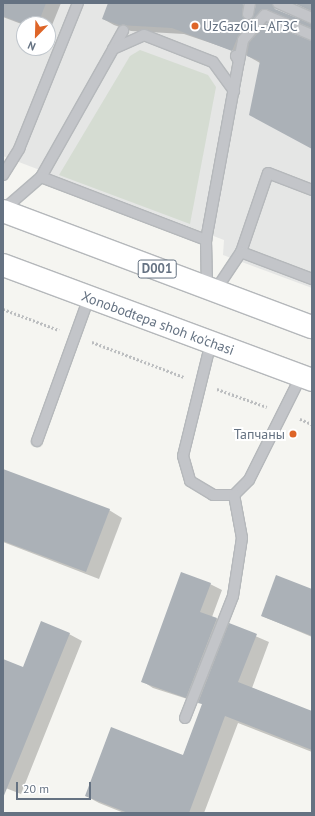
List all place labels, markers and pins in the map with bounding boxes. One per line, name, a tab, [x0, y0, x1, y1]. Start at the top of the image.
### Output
place label: UzGazOil - АГЗС	[203, 18, 300, 34]
marker: UzGazOil - АГЗС	[190, 21, 200, 31]
place label: Тапчаны	[234, 426, 285, 442]
marker: Тапчаны	[288, 429, 298, 439]

